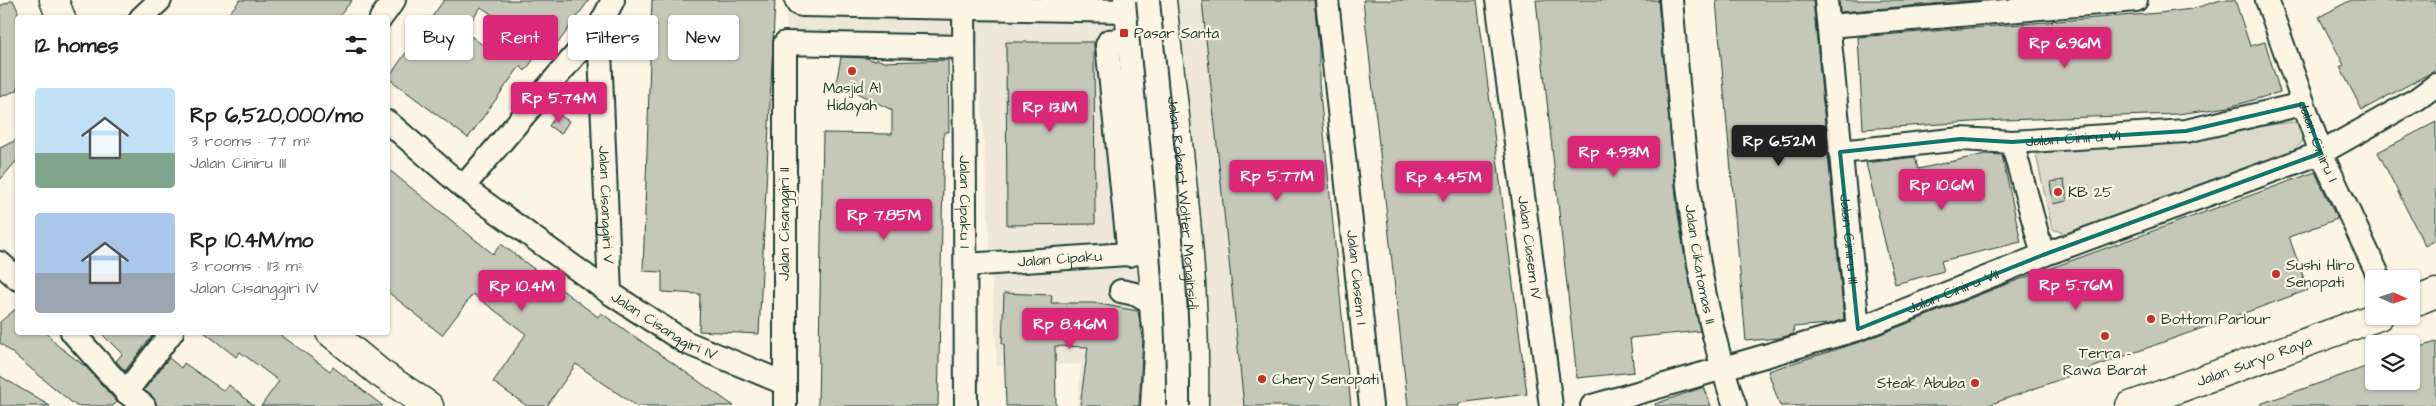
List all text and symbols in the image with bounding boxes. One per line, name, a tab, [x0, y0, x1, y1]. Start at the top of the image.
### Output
chip: Buy	[405, 15, 473, 60]
chip: Rent	[483, 15, 558, 60]
chip: Filters	[568, 15, 658, 60]
chip: New	[668, 15, 739, 60]
place label: Pasar Santa	[1134, 23, 1219, 44]
marker: Pasar Santa	[1118, 27, 1130, 39]
pin: Rp 6.96M	[2013, 27, 2117, 69]
text: 12 homes	[35, 31, 119, 60]
icon: filters	[342, 31, 370, 59]
text: Rp 6.96M	[2029, 32, 2101, 54]
marker: Masjid Al Hidayah	[846, 65, 858, 77]
place label: Masjid Al Hidayah	[823, 78, 881, 117]
pin: Rp 5.74M	[507, 82, 611, 124]
text: Rp 5.74M	[522, 87, 596, 109]
pin: Rp 13.1M	[998, 90, 1102, 133]
street label: Jalan Robert Wolter Monginsidi	[1162, 95, 1203, 311]
text: Rp 13.1M	[1023, 96, 1077, 118]
street label: Jalan Ciniru I	[2292, 98, 2343, 186]
text: Rp 6,520,000/mo	[190, 101, 363, 130]
icon: home	[75, 108, 135, 168]
pin: Rp 6.52M	[1727, 124, 1831, 167]
street label: Jalan Ciniru VI	[2025, 125, 2121, 152]
text: 3 rooms · 77 m²	[190, 130, 311, 152]
text: Rp 6.52M	[1743, 130, 1815, 152]
pin: Rp 4.93M	[1562, 136, 1666, 178]
text: Rp 4.93M	[1579, 141, 1649, 163]
street label: Jalan Cisanggiri V	[593, 145, 619, 265]
text: Jalan Ciniru III	[190, 152, 286, 174]
street label: Jalan Cipaku I	[954, 155, 975, 249]
pin: Rp 5.77M	[1225, 160, 1329, 202]
pin: Rp 4.45M	[1392, 160, 1496, 203]
text: Rp 5.77M	[1240, 165, 1314, 187]
text: Rp 4.45M	[1406, 166, 1482, 188]
street label: Jalan Cisanggiri II	[774, 167, 796, 281]
pin: Rp 10.6M	[1890, 168, 1994, 211]
text: Rp 10.6M	[1910, 174, 1974, 196]
place label: KB 25	[2068, 182, 2113, 203]
marker: KB 25	[2052, 186, 2064, 198]
street label: Jalan Ciniru III	[1834, 193, 1864, 285]
street label: Jalan Ciasem IV	[1512, 195, 1547, 302]
pin: Rp 7.85M	[832, 198, 936, 241]
street label: Jalan Cikatomas II	[1679, 203, 1721, 326]
text: Rp 7.85M	[847, 204, 921, 226]
text: Rp 10.4M/mo	[190, 226, 313, 255]
street label: Jalan Ciasem I	[1341, 229, 1372, 326]
icon: home	[75, 233, 135, 293]
street label: Jalan Cipaku	[1017, 246, 1103, 272]
text: 3 rooms · 113 m²	[190, 255, 304, 277]
place label: Sushi Hiro Senopati	[2286, 255, 2355, 293]
street label: Jalan Ciniru VII	[1904, 264, 2002, 319]
pin: Rp 5.76M	[2024, 268, 2128, 311]
marker: Sushi Hiro Senopati	[2270, 268, 2282, 280]
pin: Rp 10.4M	[470, 270, 574, 312]
north arrow	[2365, 270, 2420, 325]
map controls	[2365, 270, 2420, 390]
text: Rp 5.76M	[2039, 274, 2113, 296]
text: Rp 10.4M	[489, 275, 555, 297]
text: Jalan Cisanggiri IV	[190, 277, 319, 299]
street label: Jalan Cisanggiri IV	[607, 286, 721, 366]
pin: Rp 8.46M	[1018, 308, 1122, 350]
place label: Bottom Parlour	[2161, 309, 2271, 330]
text: Rp 8.46M	[1033, 313, 1107, 335]
marker: Bottom Parlour	[2145, 313, 2157, 325]
marker: Terra - Rawa Barat	[2099, 330, 2111, 342]
street label: Jalan Suryo Raya	[2194, 331, 2315, 392]
button: layers	[2365, 335, 2420, 390]
place label: Terra - Rawa Barat	[2063, 343, 2147, 381]
place label: Chery Senopati	[1272, 369, 1379, 391]
marker: Chery Senopati	[1256, 373, 1268, 385]
place label: Steak Abuba	[1877, 373, 1965, 394]
marker: Steak Abuba	[1969, 377, 1981, 389]

